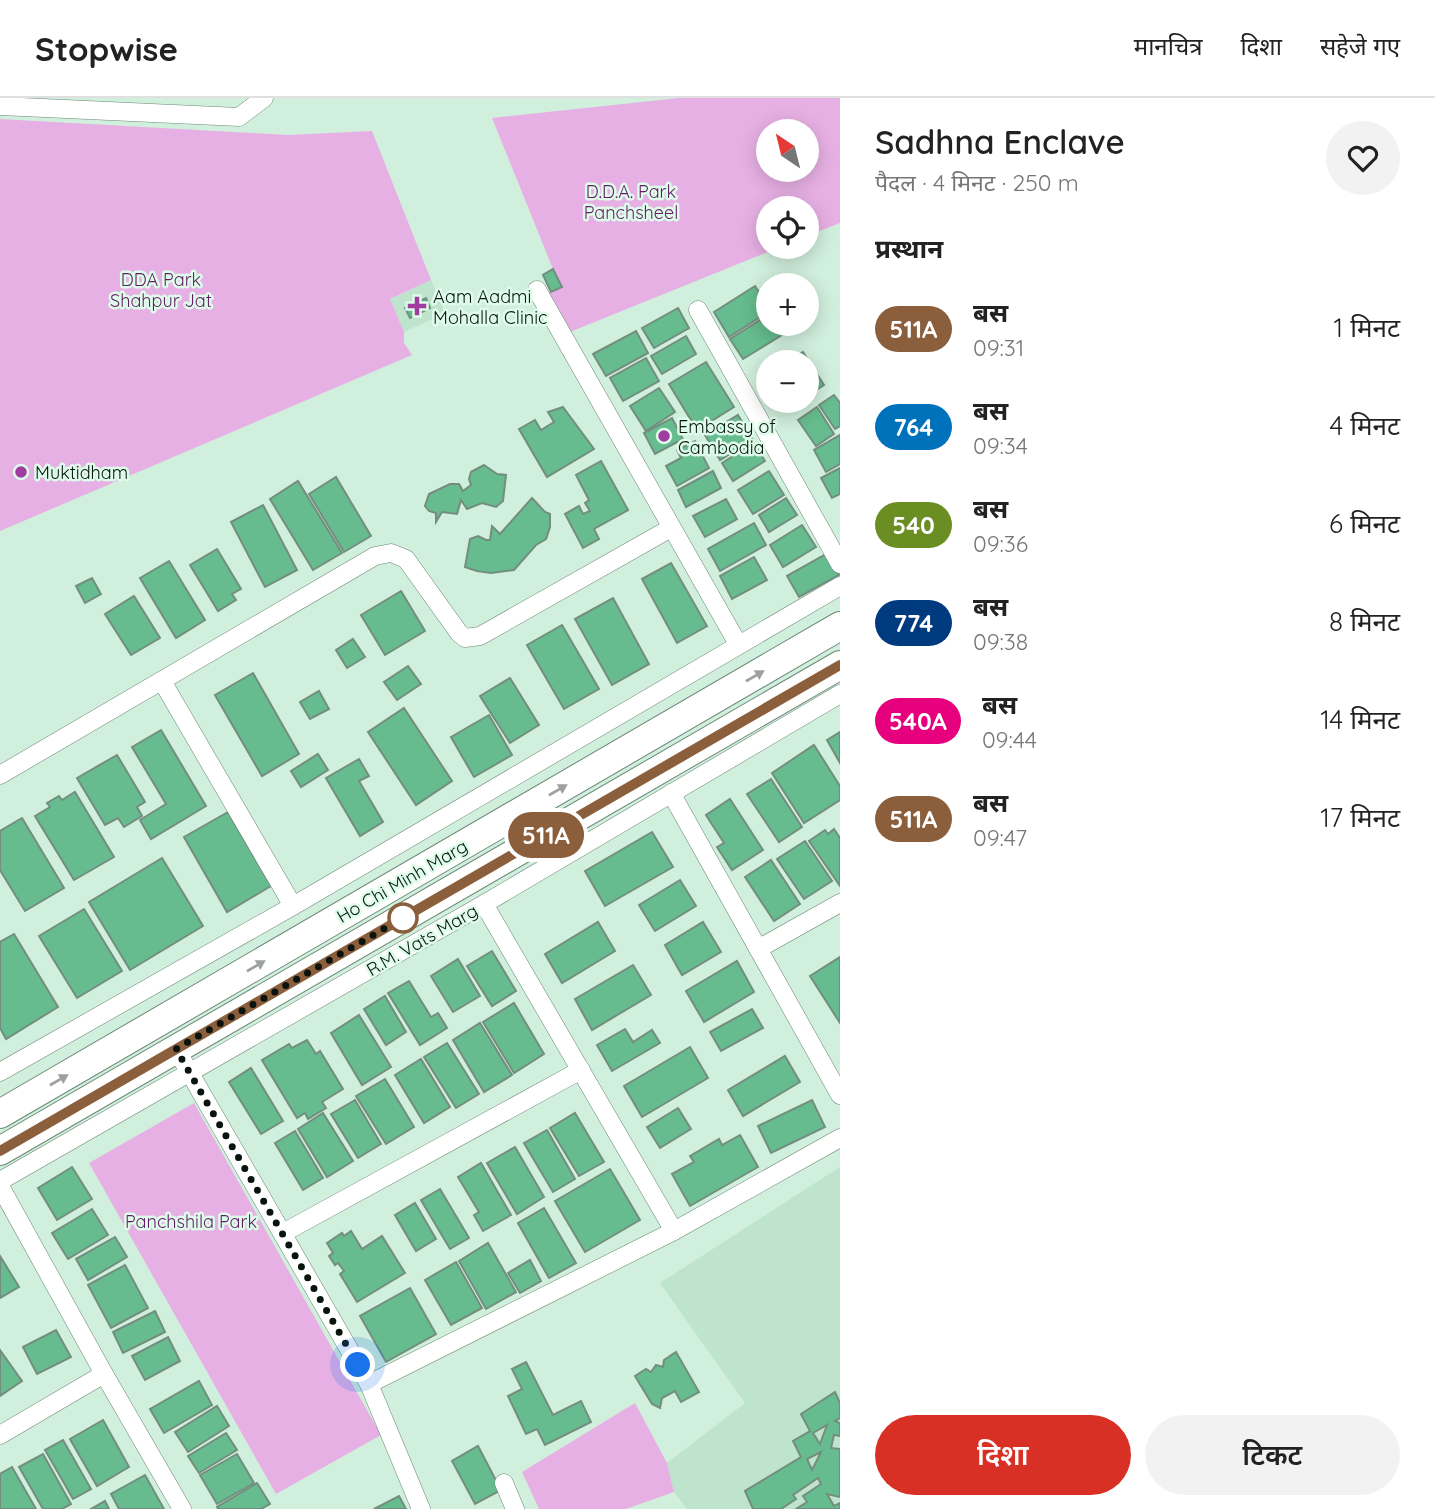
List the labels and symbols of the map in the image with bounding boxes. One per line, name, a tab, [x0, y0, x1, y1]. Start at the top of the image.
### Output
north arrow	[756, 119, 819, 182]
park label: D.D.A. Park Panchsheel	[584, 180, 678, 224]
park label: DDA Park Shahpur Jat	[110, 268, 212, 312]
place label: Aam Aadmi Mohalla Clinic	[433, 285, 547, 329]
marker: Aam Aadmi Mohalla Clinic	[407, 296, 427, 316]
place label: Embassy of Cambodia	[678, 415, 776, 459]
marker: Embassy of Cambodia	[656, 428, 672, 444]
place label: Muktidham	[35, 461, 128, 484]
marker: Muktidham	[13, 464, 29, 480]
one-way arrow	[746, 669, 765, 682]
one-way arrow	[549, 784, 568, 796]
line badge: 511A	[497, 812, 595, 858]
street label: Ho Chi Minh Marg	[332, 834, 472, 928]
street label: R.M. Vats Marg	[362, 899, 482, 981]
unlabelled marker	[388, 903, 418, 933]
one-way arrow	[246, 960, 265, 972]
one-way arrow	[49, 1074, 69, 1086]
park label: Panchshila Park	[125, 1210, 257, 1233]
your location	[340, 1347, 375, 1382]

